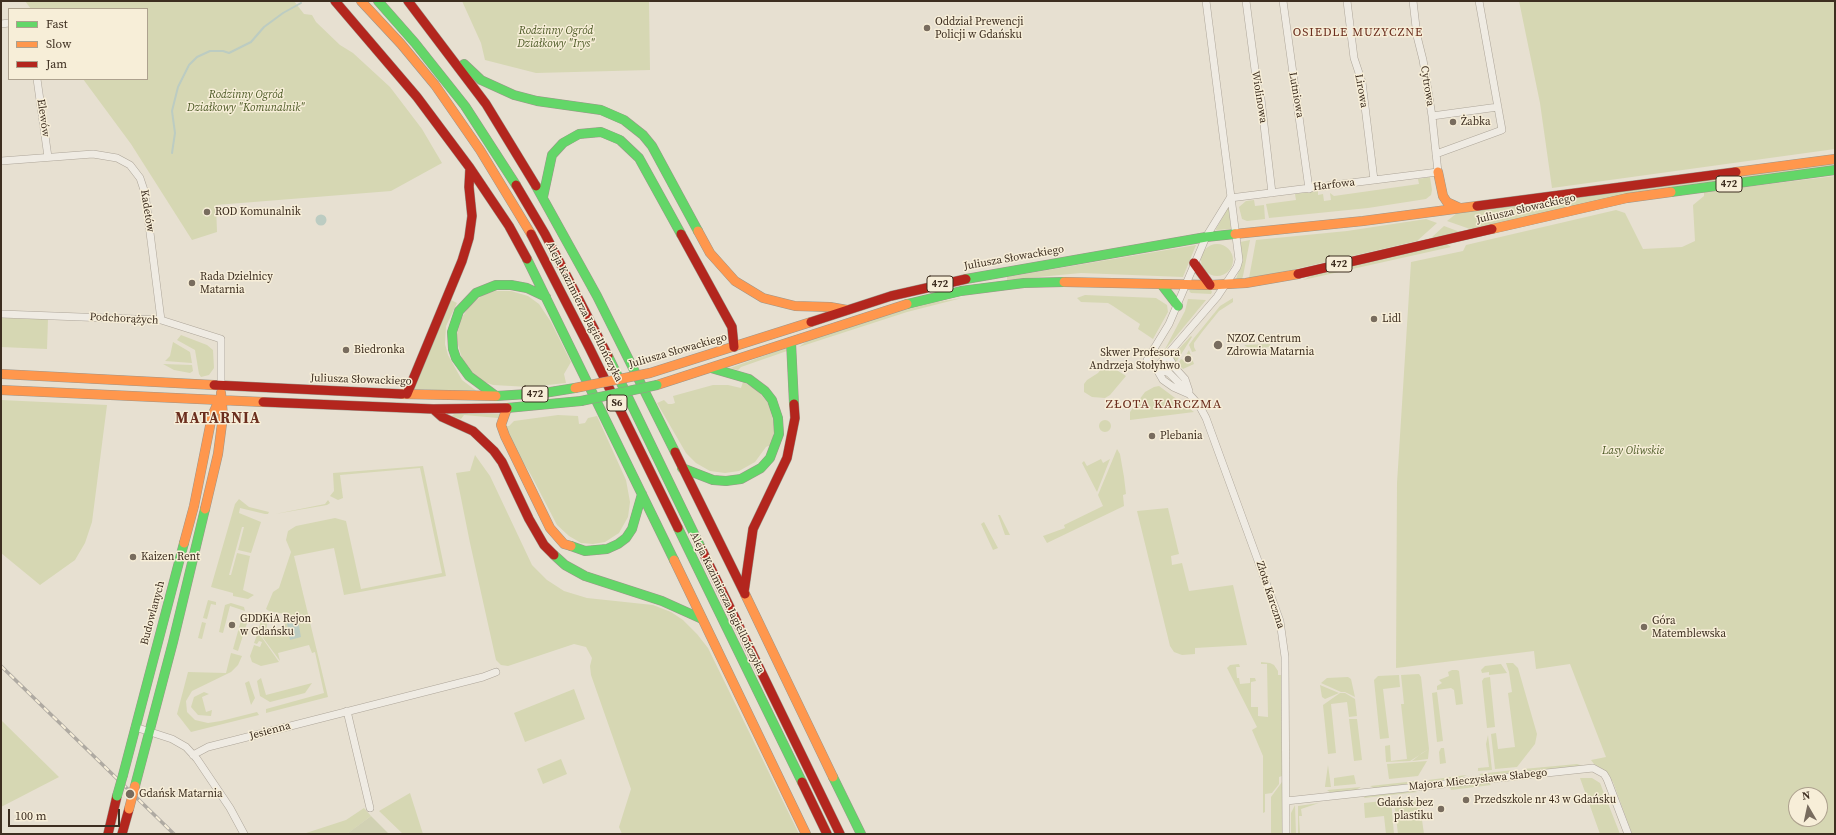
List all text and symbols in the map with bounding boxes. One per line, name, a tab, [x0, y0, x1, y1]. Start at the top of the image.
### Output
legend	[8, 8, 148, 80]
place label: Oddział Prewencji Policji w Gdańsku	[935, 15, 1024, 41]
text: Fast	[46, 16, 68, 32]
marker: Oddział Prewencji Policji w Gdańsku	[922, 23, 932, 33]
park label: Rodzinny Ogród Działkowy "Irys"	[517, 24, 595, 50]
district label: OSIEDLE MUZYCZNE	[1293, 26, 1423, 40]
text: Slow	[46, 36, 71, 52]
text: Jam	[46, 56, 67, 72]
street label: Cytrowa	[1417, 65, 1437, 107]
street label: Wiolinowa	[1248, 70, 1270, 124]
street label: Lutniowa	[1285, 71, 1307, 119]
street label: Lirowa	[1352, 73, 1370, 109]
park label: Rodzinny Ogród Działkowy "Komunalnik"	[187, 88, 305, 114]
street label: Elewów	[34, 98, 52, 138]
place label: Żabka	[1461, 115, 1491, 129]
marker: Żabka	[1448, 117, 1458, 127]
street label: Harfowa	[1312, 176, 1356, 194]
road number: 472	[1716, 176, 1742, 192]
street label: Kadetów	[137, 189, 157, 233]
street label: Juliusza Słowackiego	[1475, 191, 1577, 227]
place label: ROD Komunalnik	[215, 205, 301, 219]
marker: ROD Komunalnik	[202, 207, 212, 217]
street label: Aleja Kazimierza Jagiellończyka	[543, 240, 625, 384]
street label: Juliusza Słowackiego	[963, 243, 1065, 273]
road number: 472	[1326, 256, 1352, 272]
place label: Rada Dzielnicy Matarnia	[200, 270, 273, 296]
road number: 472	[927, 276, 953, 292]
marker: Rada Dzielnicy Matarnia	[187, 278, 197, 288]
street label: Podchorążych	[89, 311, 159, 327]
place label: Lidl	[1382, 312, 1401, 326]
marker: Lidl	[1369, 314, 1379, 324]
street label: Juliusza Słowackiego	[627, 331, 729, 371]
place label: NZOZ Centrum Zdrowia Matarnia	[1227, 332, 1314, 358]
marker: NZOZ Centrum Zdrowia Matarnia	[1212, 339, 1224, 351]
place label: Biedronka	[354, 343, 405, 357]
marker: Biedronka	[341, 345, 351, 355]
place label: Skwer Profesora Andrzeja Stołyhwo	[1089, 346, 1180, 372]
marker: Skwer Profesora Andrzeja Stołyhwo	[1183, 354, 1193, 364]
street label: Juliusza Słowackiego	[310, 372, 412, 388]
road number: 472	[522, 386, 548, 402]
road number: S6	[607, 395, 627, 411]
district label: ZŁOTA KARCZMA	[1106, 397, 1222, 413]
district label: MATARNIA	[175, 410, 261, 428]
place label: Plebania	[1160, 429, 1203, 443]
marker: Plebania	[1147, 431, 1157, 441]
park label: Lasy Oliwskie	[1602, 444, 1664, 458]
street label: Aleja Kazimierza Jagiellończyka	[687, 530, 767, 676]
place label: Kaizen Rent	[141, 550, 200, 564]
marker: Kaizen Rent	[128, 552, 138, 562]
street label: Złota Karczma	[1253, 560, 1287, 630]
street label: Budowlanych	[138, 580, 168, 646]
place label: GDDKiA Rejon w Gdańsku	[240, 612, 311, 638]
place label: Góra Matemblewska	[1652, 614, 1726, 640]
marker: GDDKiA Rejon w Gdańsku	[227, 620, 237, 630]
marker: Góra Matemblewska	[1639, 622, 1649, 632]
street label: Jesienna	[248, 719, 292, 743]
street label: Majora Mieczysława Słabego	[1408, 766, 1548, 794]
place label: Gdańsk Matarnia	[139, 787, 223, 801]
north arrow	[1788, 787, 1828, 827]
marker: Gdańsk Matarnia	[124, 788, 136, 800]
text: N	[1801, 788, 1811, 804]
place label: Przedszkole nr 43 w Gdańsku	[1474, 793, 1616, 807]
marker: Przedszkole nr 43 w Gdańsku	[1461, 795, 1471, 805]
place label: Gdańsk bez plastiku	[1377, 796, 1433, 822]
scale bar	[10, 801, 122, 827]
marker: Gdańsk bez plastiku	[1436, 804, 1446, 814]
text: 100 m	[15, 808, 47, 824]

